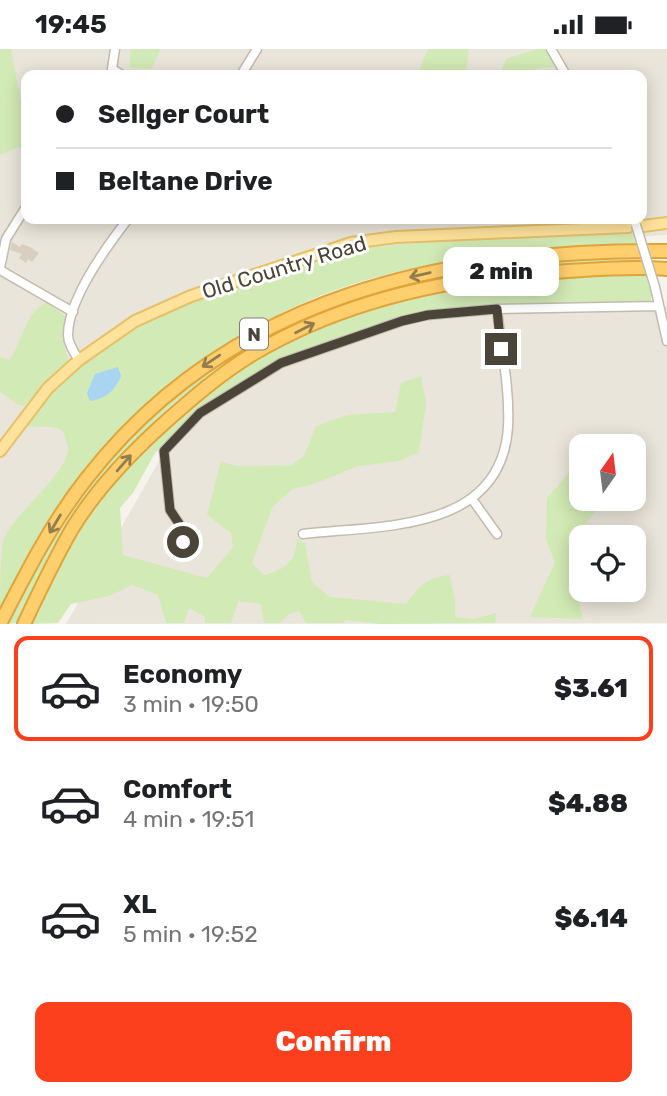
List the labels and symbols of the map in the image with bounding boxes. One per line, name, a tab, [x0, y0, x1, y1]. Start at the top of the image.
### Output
street label: Old Country Road	[199, 230, 369, 304]
callout: 2 min	[443, 247, 559, 296]
one-way arrow	[409, 268, 432, 282]
road number: N	[240, 319, 268, 349]
one-way arrow	[294, 320, 315, 334]
route end	[485, 333, 517, 365]
one-way arrow	[202, 354, 221, 368]
north arrow	[569, 434, 646, 511]
one-way arrow	[116, 454, 132, 472]
one-way arrow	[48, 514, 63, 533]
route start	[167, 526, 199, 558]

